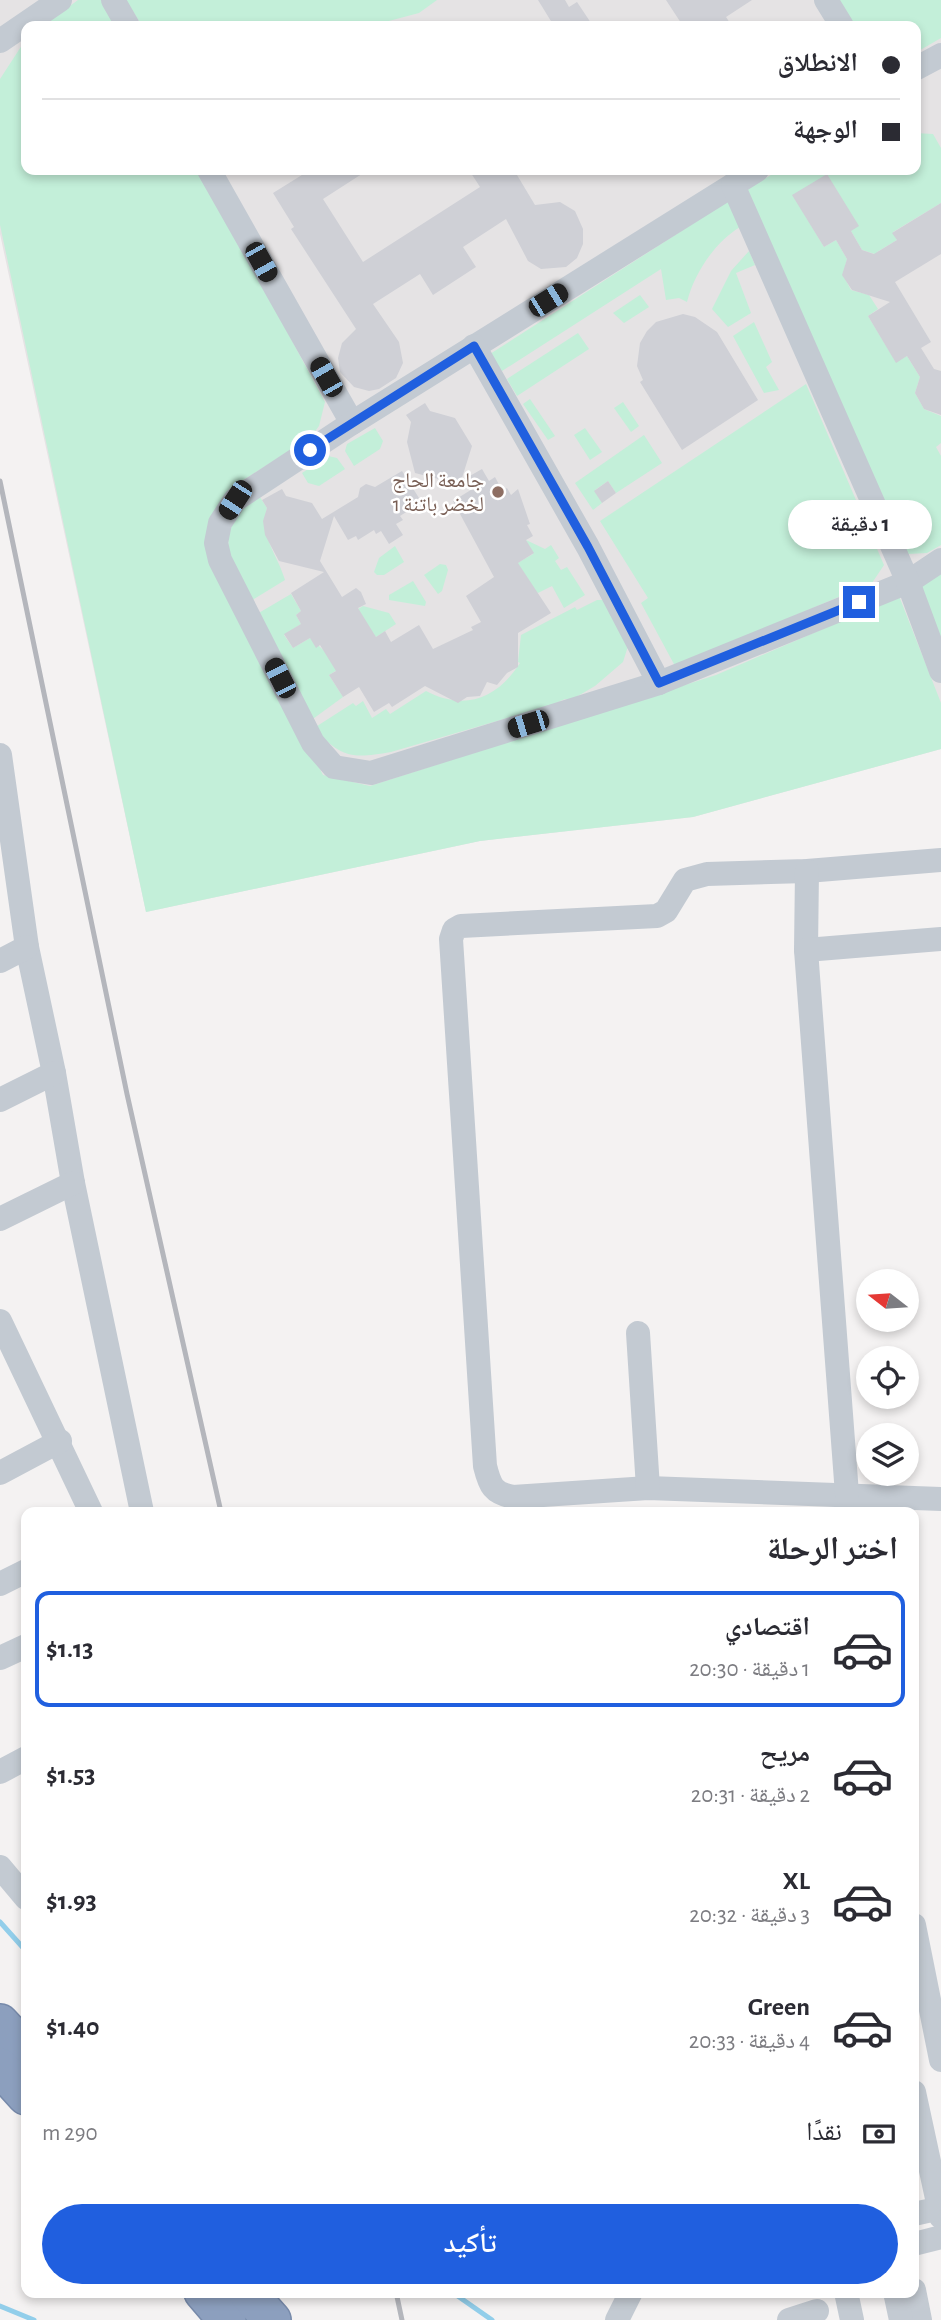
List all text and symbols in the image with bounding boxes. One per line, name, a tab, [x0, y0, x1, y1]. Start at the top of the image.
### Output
text: الانطلاق	[778, 50, 858, 76]
text: الوجهة	[793, 117, 858, 143]
car	[242, 239, 281, 285]
car	[525, 280, 572, 320]
car	[307, 354, 346, 400]
route start	[294, 434, 326, 466]
place label: جامعة الحاج لخضر باتنة 1	[392, 470, 484, 515]
car	[215, 477, 256, 523]
marker: جامعة الحاج لخضر باتنة 1	[490, 484, 506, 500]
callout: 1 دقيقة	[787, 500, 931, 550]
text: 1 دقيقة	[830, 513, 890, 536]
route end	[843, 586, 875, 618]
car	[262, 655, 299, 701]
car	[505, 708, 552, 740]
north arrow	[856, 1269, 919, 1332]
map controls	[856, 1269, 919, 1486]
button: locate	[856, 1346, 919, 1409]
button: layers	[856, 1423, 919, 1486]
text: اختر الرحلة	[767, 1533, 898, 1565]
text: اقتصادي	[725, 1614, 810, 1640]
icon: car	[831, 1618, 894, 1681]
text: $1.13	[46, 1636, 94, 1662]
text: 1 دقيقة · 20:30	[689, 1658, 810, 1681]
text: مريح	[760, 1740, 810, 1766]
icon: car	[831, 1744, 894, 1807]
text: $1.53	[46, 1762, 95, 1788]
text: 2 دقيقة · 20:31	[691, 1784, 810, 1807]
text: XL	[783, 1868, 810, 1894]
icon: car	[831, 1870, 894, 1933]
text: $1.93	[46, 1888, 97, 1914]
text: 3 دقيقة · 20:32	[689, 1904, 810, 1927]
text: Green	[748, 1994, 810, 2020]
icon: car	[831, 1996, 894, 2059]
text: $1.40	[46, 2014, 100, 2040]
text: 4 دقيقة · 20:33	[689, 2030, 810, 2053]
icon: cash	[860, 2115, 898, 2153]
text: نقدًا	[806, 2119, 842, 2145]
text: 290 m	[42, 2122, 98, 2145]
button: تأكيد	[42, 2204, 898, 2284]

